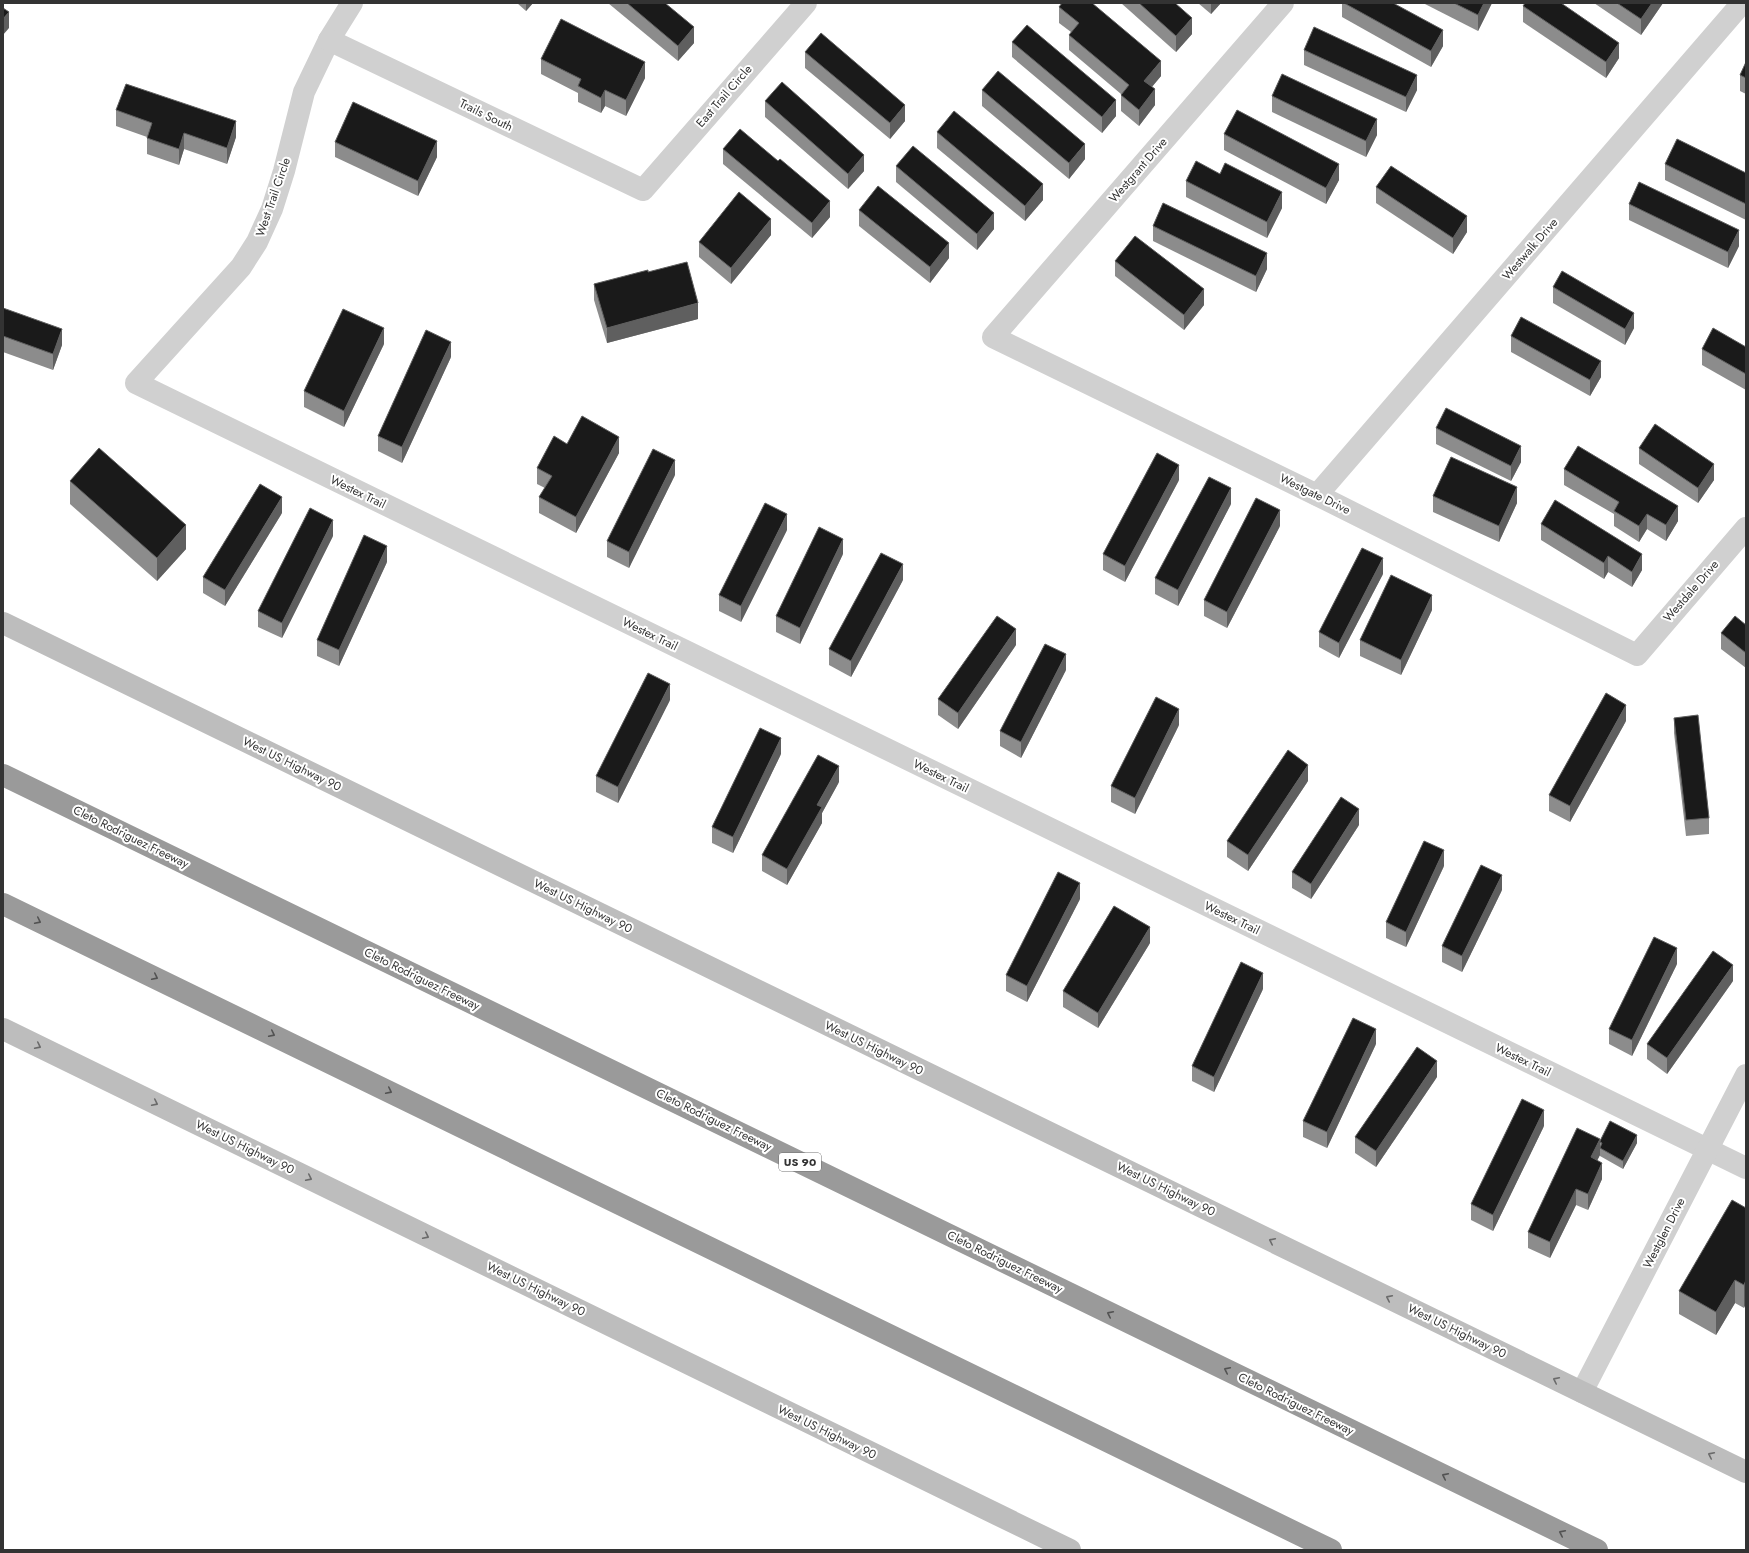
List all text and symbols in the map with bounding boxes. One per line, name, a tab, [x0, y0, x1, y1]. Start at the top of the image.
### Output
street label: East Trail Circle	[692, 61, 756, 131]
street label: Trails South	[456, 94, 516, 136]
street label: Westgrant Drive	[1105, 134, 1171, 206]
street label: West Trail Circle	[251, 155, 295, 239]
street label: Westwalk Drive	[1498, 214, 1562, 284]
street label: Westgate Drive	[1277, 469, 1353, 519]
street label: Westex Trail	[327, 471, 389, 513]
street label: Westdale Drive	[1659, 556, 1723, 626]
street label: Westex Trail	[619, 613, 681, 655]
street label: West US Highway 90	[240, 732, 344, 796]
street label: Westex Trail	[910, 755, 972, 797]
street label: Cleto Rodriguez Freeway	[70, 801, 193, 873]
street label: West US Highway 90	[531, 874, 635, 938]
street label: Westex Trail	[1201, 897, 1263, 939]
one-way arrow	[34, 916, 41, 924]
street label: Cleto Rodriguez Freeway	[361, 943, 484, 1015]
one-way arrow	[151, 973, 158, 980]
street label: West US Highway 90	[822, 1016, 926, 1080]
one-way arrow	[268, 1029, 275, 1037]
street label: Westex Trail	[1492, 1039, 1554, 1081]
one-way arrow	[34, 1041, 41, 1049]
street label: Cleto Rodriguez Freeway	[653, 1084, 776, 1156]
one-way arrow	[384, 1086, 392, 1094]
one-way arrow	[151, 1098, 158, 1106]
street label: West US Highway 90	[193, 1115, 297, 1179]
road number: US 90	[779, 1153, 821, 1171]
street label: West US Highway 90	[1114, 1157, 1218, 1221]
one-way arrow	[305, 1174, 313, 1181]
street label: Westglen Drive	[1638, 1195, 1690, 1271]
street label: Cleto Rodriguez Freeway	[944, 1226, 1067, 1298]
one-way arrow	[422, 1231, 429, 1238]
one-way arrow	[1269, 1238, 1276, 1246]
street label: West US Highway 90	[484, 1257, 588, 1321]
one-way arrow	[1386, 1295, 1393, 1303]
street label: West US Highway 90	[1405, 1299, 1509, 1363]
one-way arrow	[1107, 1311, 1115, 1318]
one-way arrow	[1224, 1367, 1231, 1375]
street label: Cleto Rodriguez Freeway	[1235, 1368, 1358, 1440]
one-way arrow	[1553, 1377, 1561, 1384]
street label: West US Highway 90	[775, 1400, 879, 1464]
one-way arrow	[1708, 1452, 1715, 1460]
one-way arrow	[1441, 1473, 1449, 1481]
one-way arrow	[1558, 1530, 1566, 1538]

